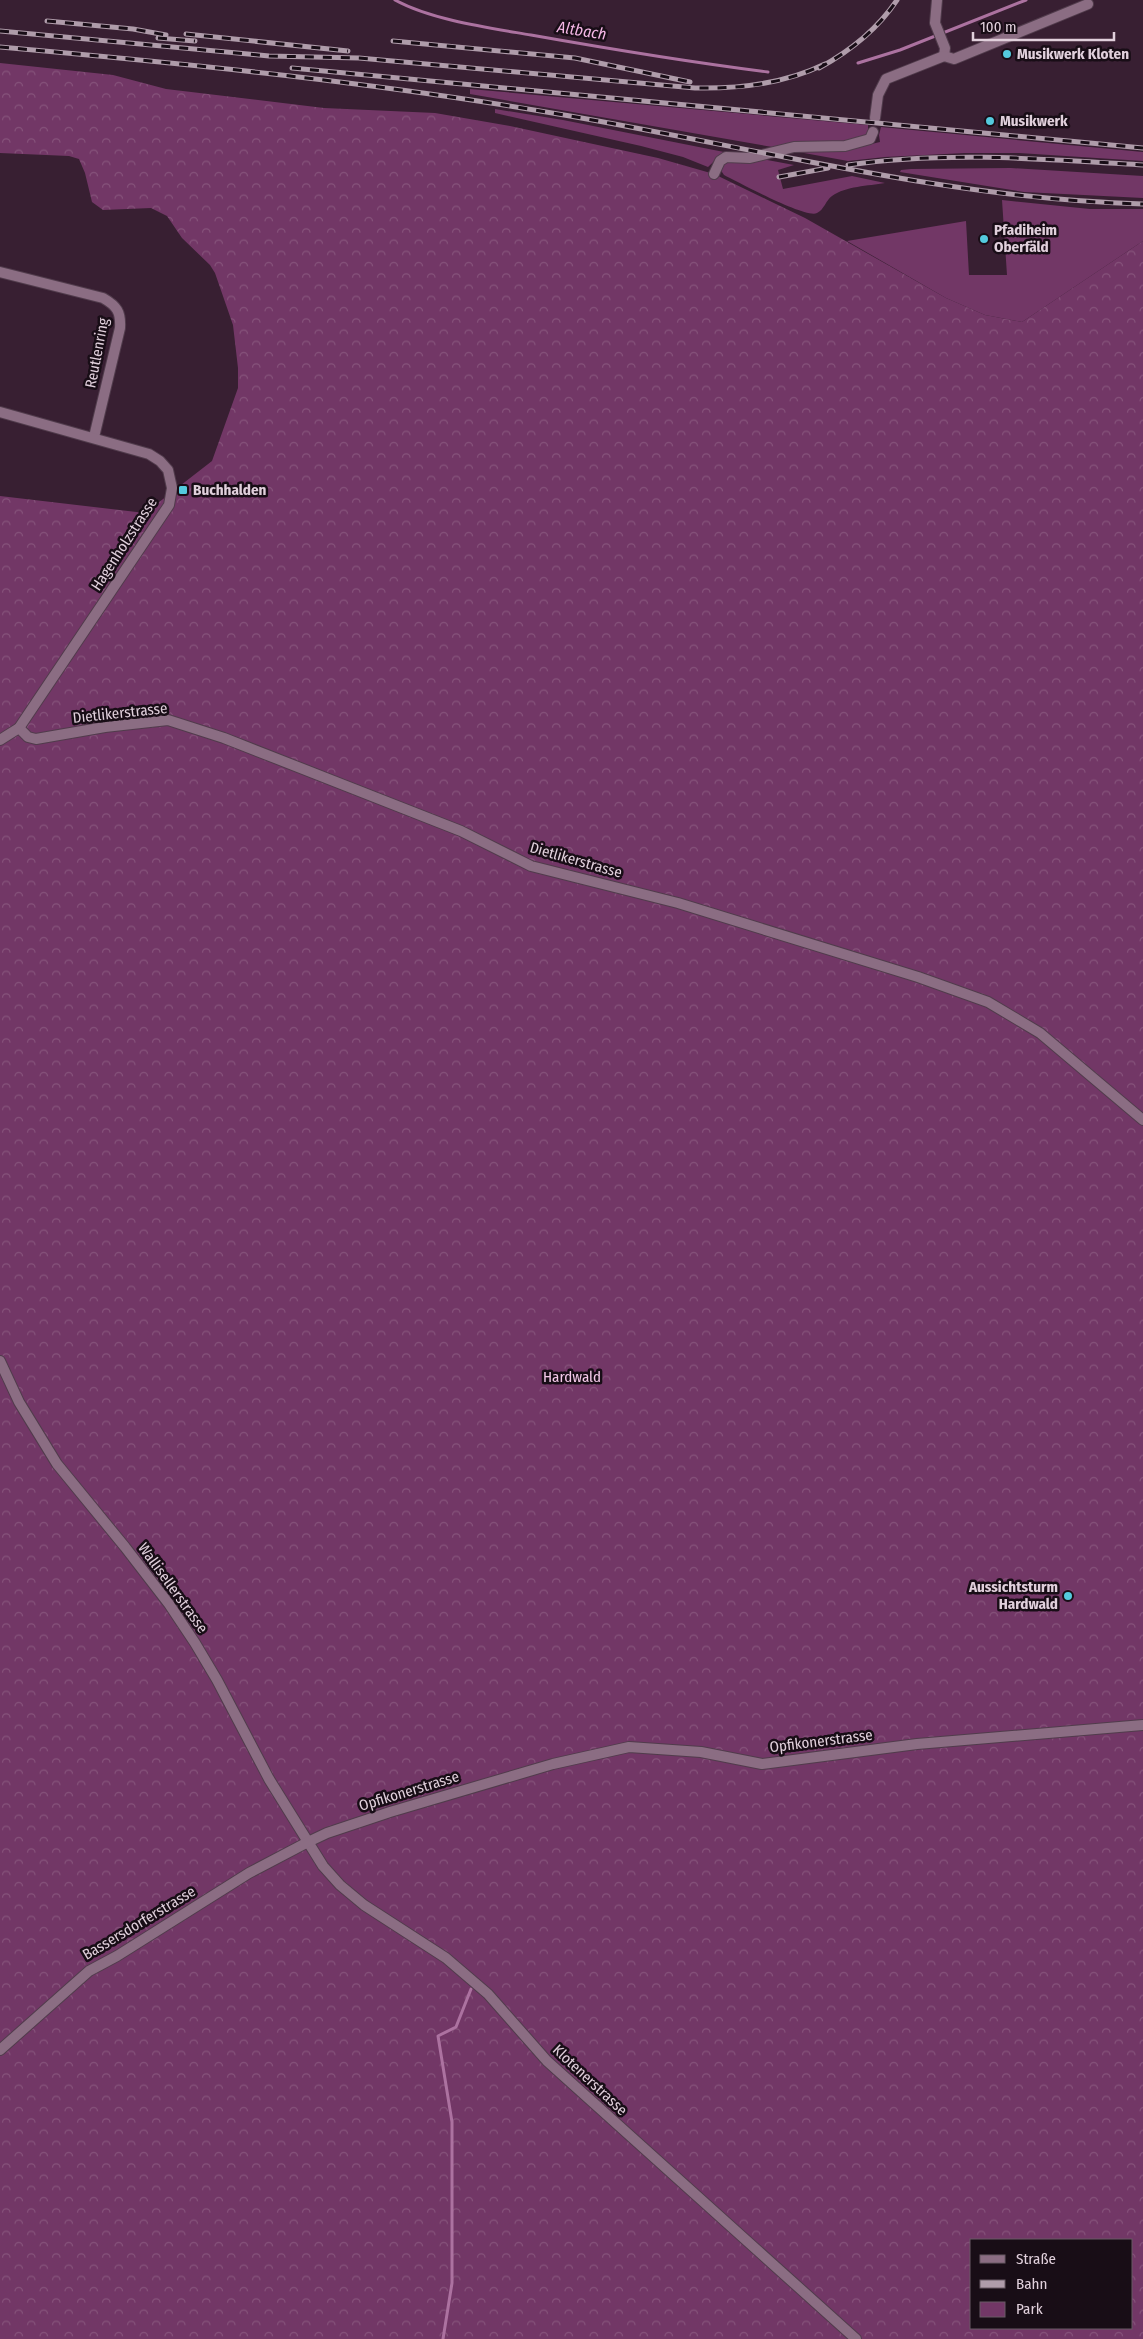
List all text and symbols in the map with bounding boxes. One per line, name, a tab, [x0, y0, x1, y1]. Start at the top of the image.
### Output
scale bar	[973, 10, 1114, 42]
water label: Altbach	[555, 17, 608, 44]
text: 100 m	[980, 18, 1017, 36]
place label: Musikwerk Kloten	[1017, 45, 1129, 63]
marker: Musikwerk Kloten	[1001, 48, 1013, 60]
place label: Musikwerk	[1000, 112, 1068, 130]
marker: Musikwerk	[984, 115, 996, 127]
place label: Pfadiheim Oberfäld	[994, 221, 1057, 256]
marker: Pfadiheim Oberfäld	[978, 233, 990, 245]
street label: Reutlenring	[81, 316, 113, 390]
place label: Buchhalden	[193, 481, 267, 499]
marker: Buchhalden	[177, 484, 189, 496]
street label: Hagenholzstrasse	[87, 494, 161, 594]
street label: Dietlikerstrasse	[72, 699, 168, 727]
street label: Dietlikerstrasse	[528, 838, 624, 882]
park label: Hardwald	[543, 1368, 601, 1386]
street label: Wallisellerstrasse	[134, 1539, 212, 1637]
place label: Aussichtsturm Hardwald	[968, 1578, 1058, 1613]
marker: Aussichtsturm Hardwald	[1062, 1590, 1074, 1602]
street label: Opfikonerstrasse	[768, 1726, 874, 1756]
street label: Opfikonerstrasse	[357, 1767, 461, 1815]
street label: Bassersdorferstrasse	[79, 1882, 199, 1964]
street label: Klotenerstrasse	[549, 2041, 631, 2119]
legend	[970, 2239, 1133, 2329]
text: Straße	[1016, 2250, 1056, 2268]
text: Bahn	[1016, 2275, 1047, 2293]
text: Park	[1016, 2300, 1043, 2318]

